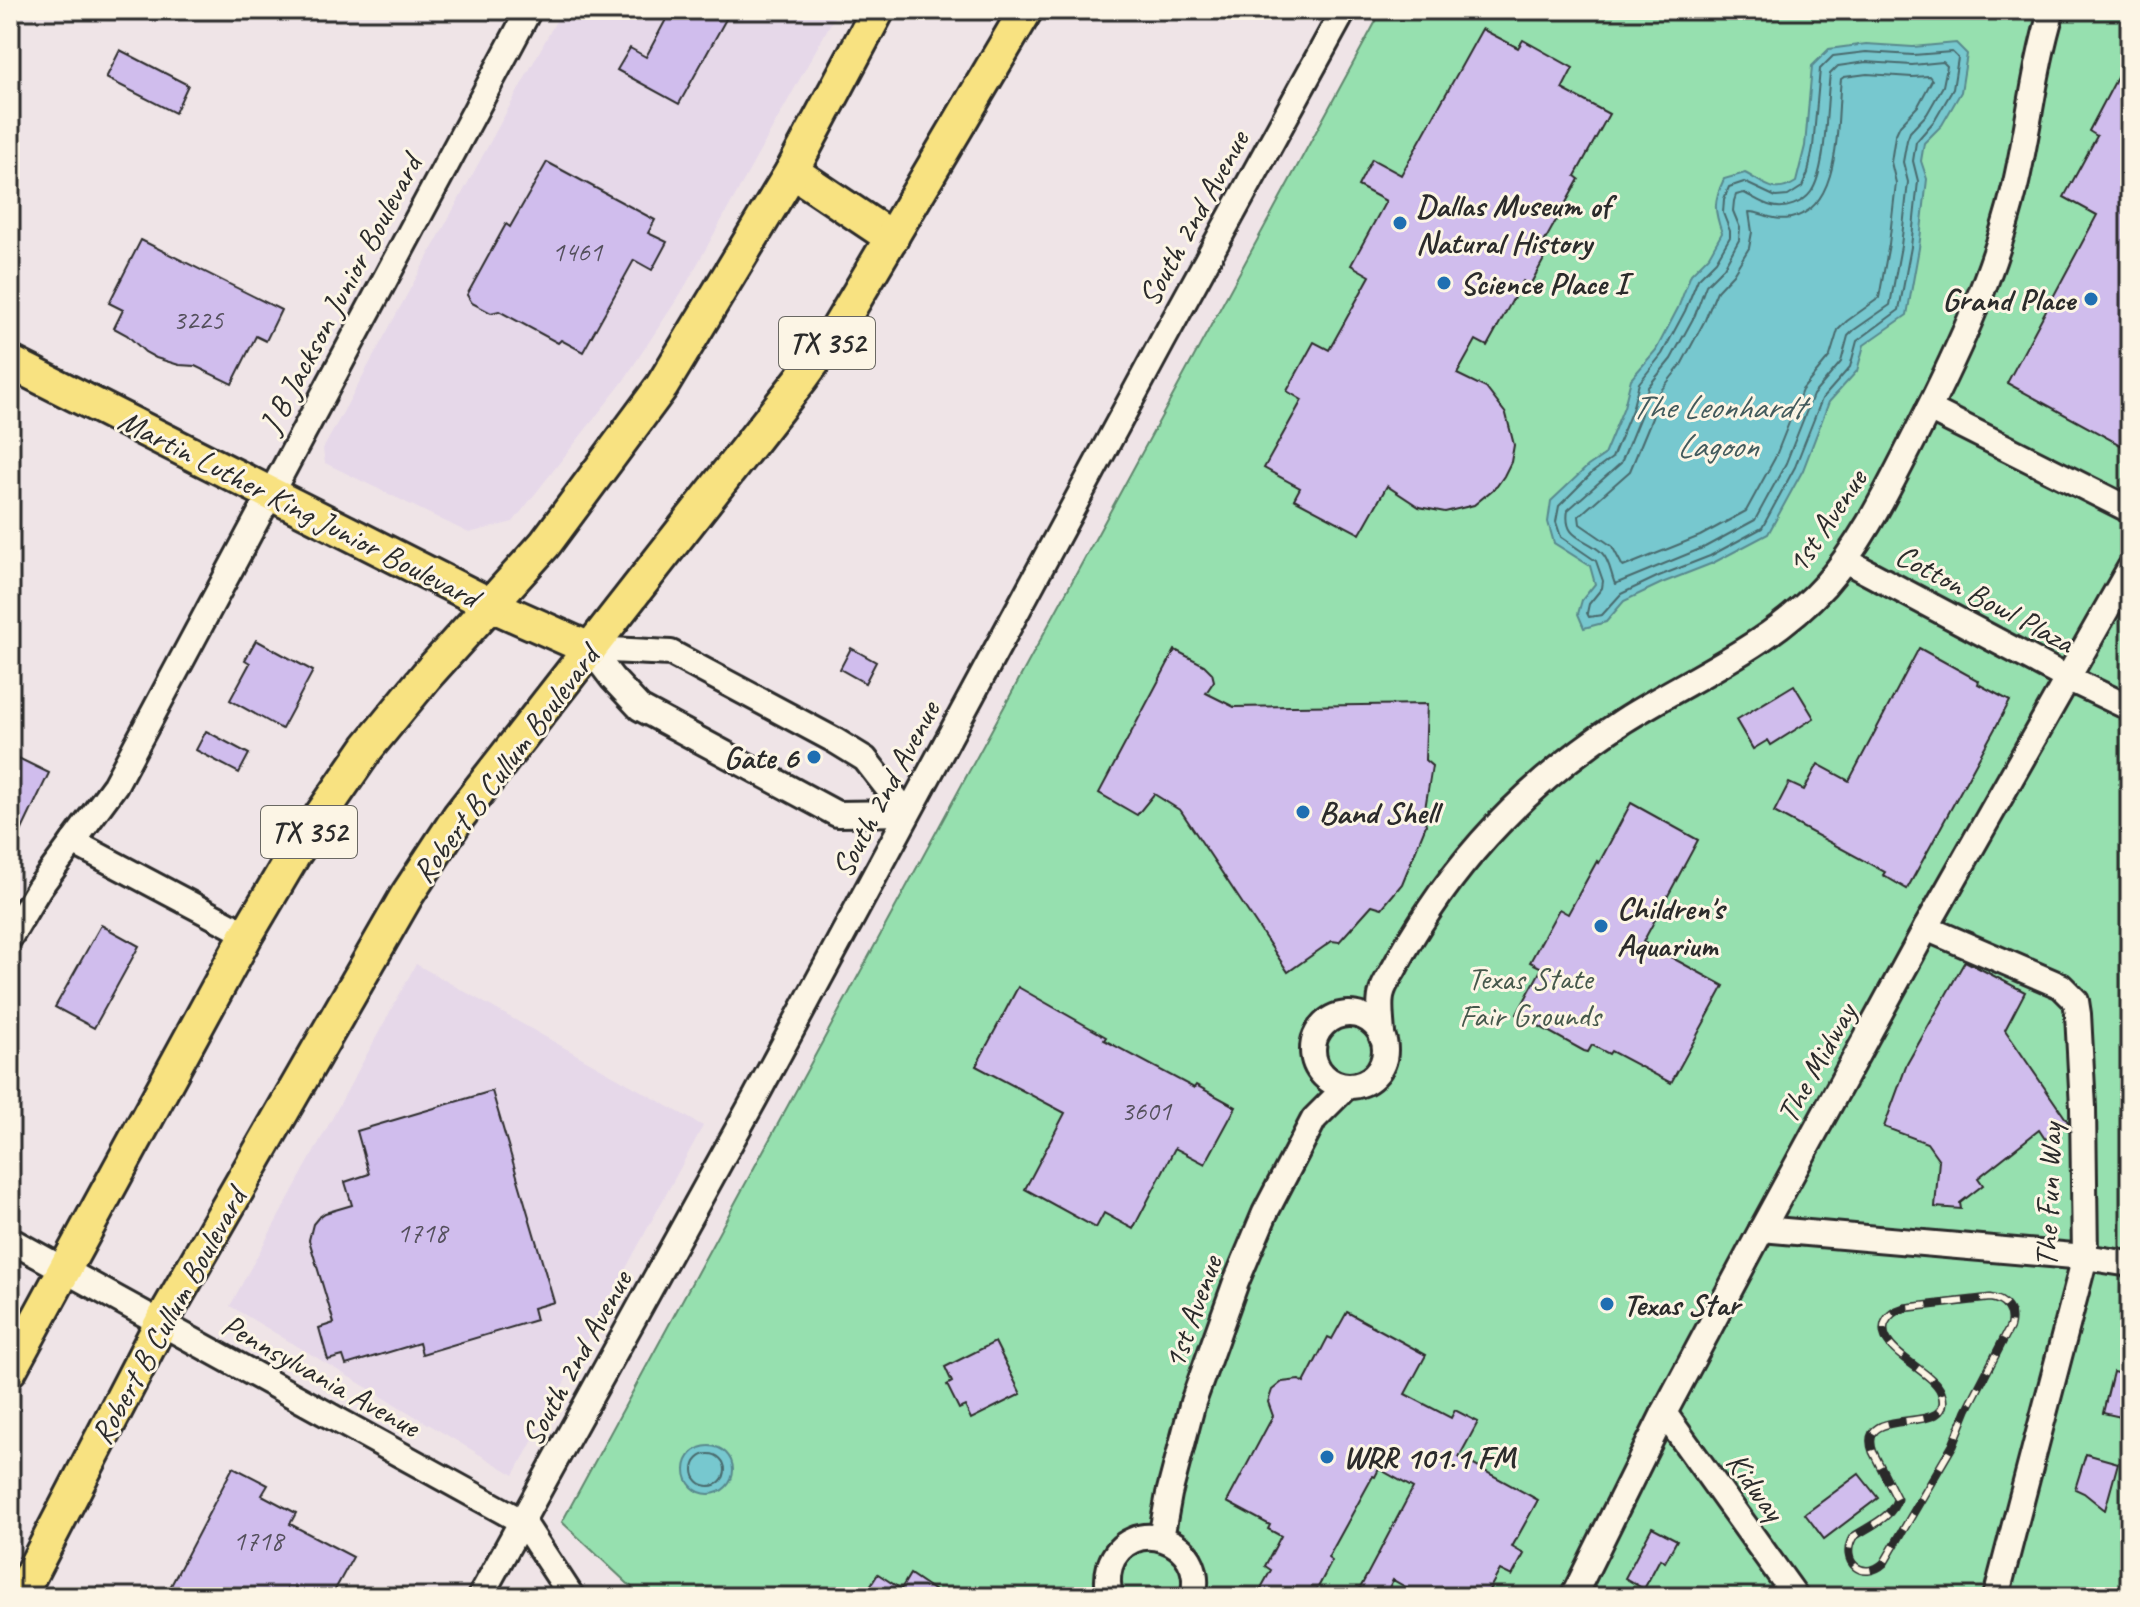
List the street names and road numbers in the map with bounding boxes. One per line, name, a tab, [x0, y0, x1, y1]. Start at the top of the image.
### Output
street label: South 2nd Avenue	[1128, 121, 1260, 313]
street label: J B Jackson Junior Boulevard	[249, 144, 433, 442]
road number: TX 352	[779, 317, 875, 369]
street label: Martin Luther King Junior Boulevard	[112, 400, 491, 620]
street label: 1st Avenue	[1777, 459, 1878, 581]
street label: Cotton Bowl Plaza	[1889, 534, 2083, 664]
street label: Robert B Cullum Boulevard	[403, 634, 611, 891]
street label: South 2nd Avenue	[822, 692, 950, 885]
road number: TX 352	[261, 806, 357, 858]
street label: The Midway	[1767, 994, 1867, 1130]
street label: The Fun Way	[2025, 1119, 2072, 1268]
street label: Robert B Cullum Boulevard	[81, 1177, 258, 1451]
street label: 1st Avenue	[1153, 1248, 1233, 1374]
street label: South 2nd Avenue	[511, 1261, 643, 1453]
street label: Pennsylvania Avenue	[215, 1304, 429, 1448]
street label: Kidway	[1717, 1444, 1796, 1531]

